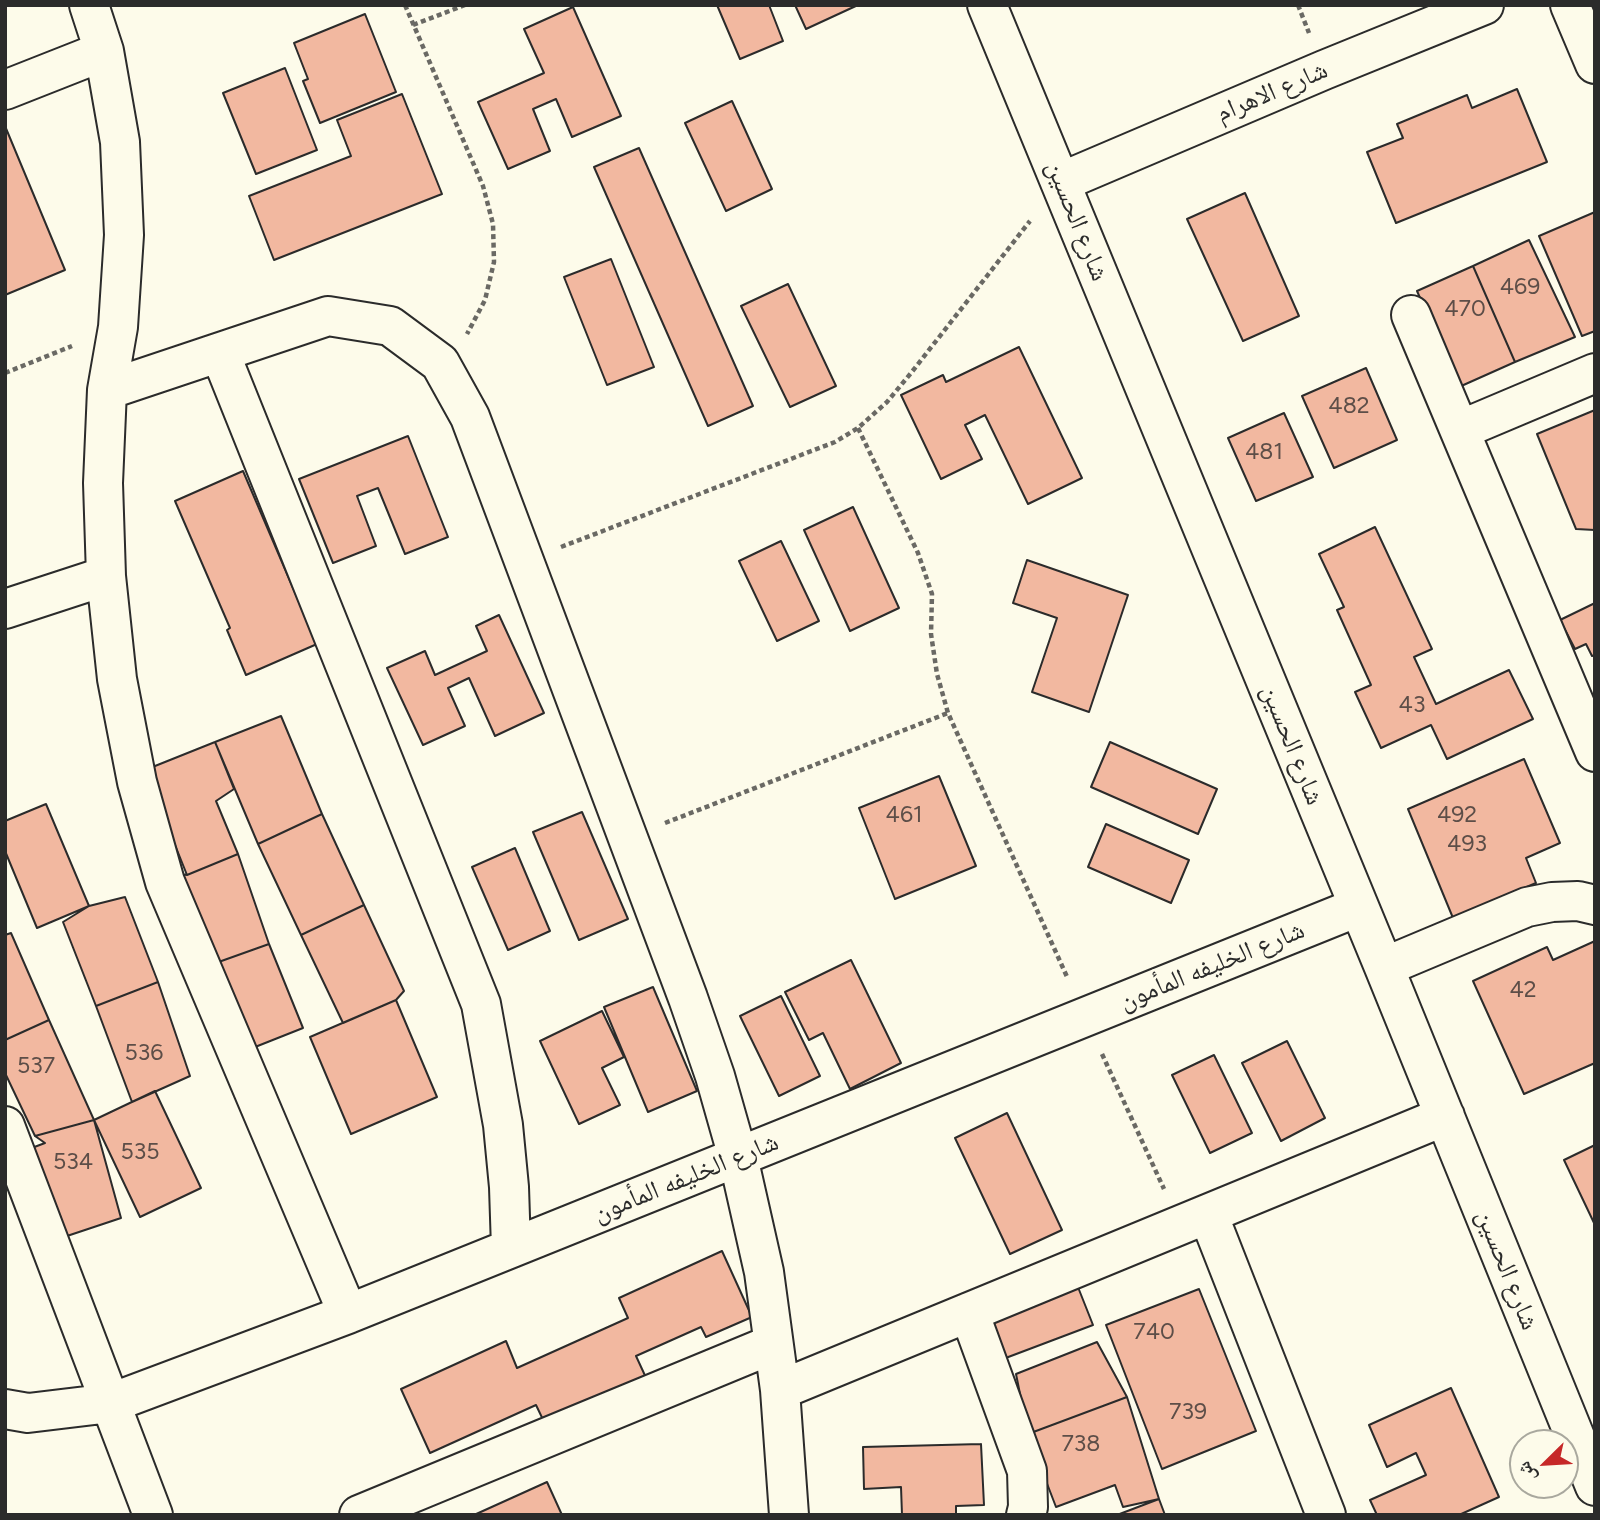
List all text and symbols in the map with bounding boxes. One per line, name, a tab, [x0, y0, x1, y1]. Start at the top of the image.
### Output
street label: شارع الاهرام	[1212, 55, 1332, 129]
street label: شارع الحسين	[1039, 156, 1115, 286]
house number: 469	[1500, 273, 1540, 301]
house number: 470	[1444, 295, 1486, 323]
house number: 482	[1328, 392, 1370, 420]
house number: 481	[1245, 438, 1283, 466]
street label: شارع الحسين	[1254, 680, 1330, 810]
house number: 43	[1399, 691, 1425, 719]
house number: 461	[886, 801, 922, 829]
house number: 492	[1437, 801, 1477, 829]
house number: 493	[1447, 830, 1487, 858]
street label: شارع الخليفه المأمون	[1115, 915, 1309, 1017]
house number: 42	[1509, 976, 1537, 1004]
house number: 536	[125, 1039, 163, 1067]
house number: 537	[17, 1052, 55, 1080]
street label: شارع الخليفه المأمون	[589, 1127, 783, 1229]
house number: 535	[121, 1138, 159, 1166]
house number: 534	[53, 1148, 93, 1176]
street label: شارع الحسين	[1469, 1205, 1545, 1335]
house number: 740	[1133, 1318, 1175, 1346]
house number: 739	[1169, 1398, 1207, 1426]
north arrow	[1509, 1429, 1579, 1499]
house number: 738	[1062, 1430, 1100, 1458]
text: ش	[1512, 1458, 1541, 1486]

